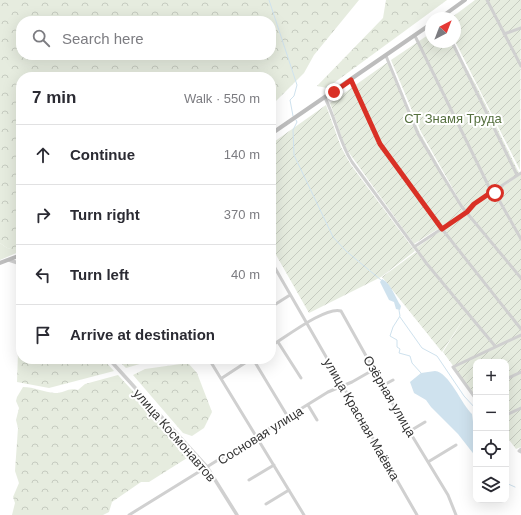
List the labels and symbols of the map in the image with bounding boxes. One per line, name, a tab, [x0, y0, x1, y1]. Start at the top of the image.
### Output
north arrow	[425, 12, 461, 48]
route end	[325, 83, 343, 101]
park label: СТ Знамя Труда	[404, 111, 503, 126]
route start	[486, 184, 504, 202]
street label: Озёрная улица	[360, 353, 419, 440]
street label: улица Красная Маёвка	[320, 356, 403, 484]
street label: улица Космонавтов	[130, 386, 219, 485]
street label: Сосновая улица	[215, 403, 306, 468]

